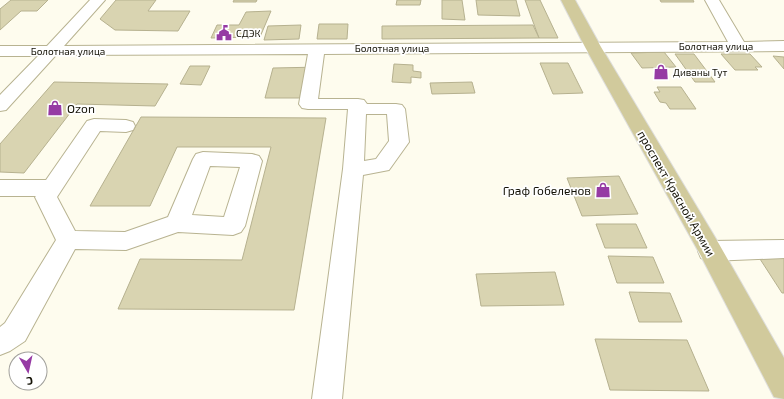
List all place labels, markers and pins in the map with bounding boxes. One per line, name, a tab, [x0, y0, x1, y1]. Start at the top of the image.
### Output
public building icon: СДЭК	[215, 24, 233, 42]
place label: СДЭК	[236, 27, 260, 39]
shop icon: Диваны Тут	[652, 63, 670, 81]
place label: Диваны Тут	[673, 66, 728, 79]
shop icon: Ozon	[46, 99, 64, 117]
place label: Ozon	[67, 101, 95, 115]
shop icon: Граф Гобеленов	[594, 181, 612, 199]
place label: Граф Гобеленов	[503, 183, 591, 197]

